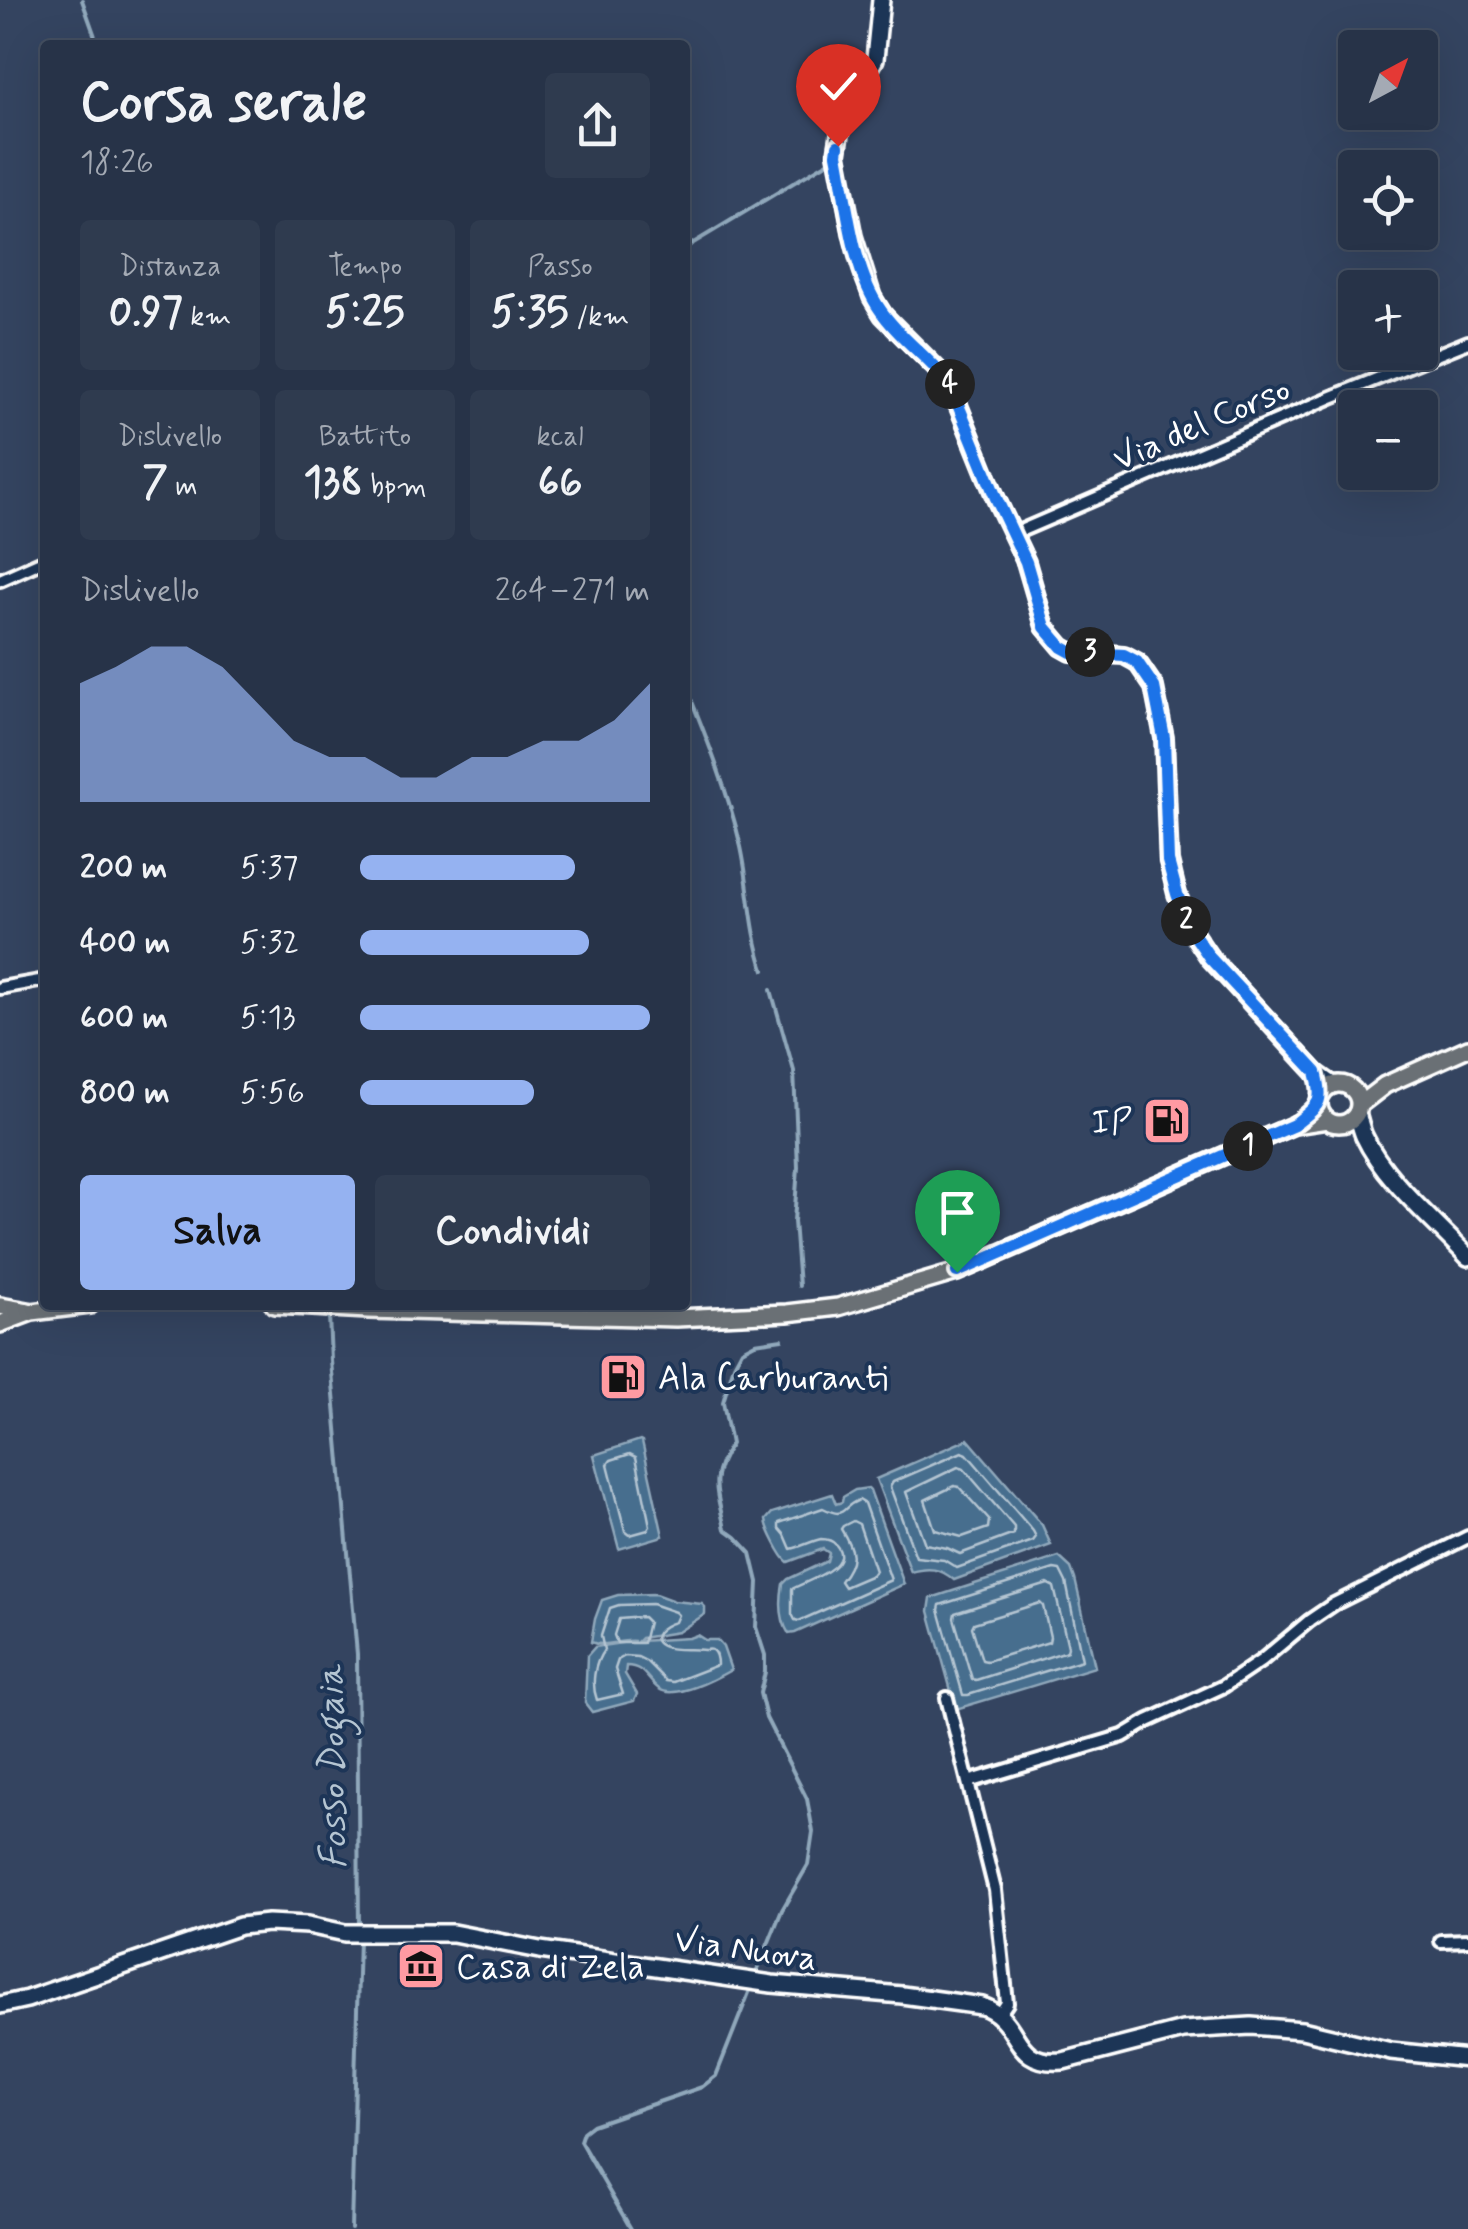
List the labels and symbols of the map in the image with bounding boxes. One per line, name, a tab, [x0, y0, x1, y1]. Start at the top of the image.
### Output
north arrow	[1338, 30, 1438, 130]
pin	[796, 44, 881, 147]
pin: 4	[925, 359, 975, 409]
street label: Via del Corso	[1106, 367, 1297, 483]
pin: 3	[1065, 627, 1115, 677]
pin: 2	[1161, 896, 1211, 946]
fuel station icon: IP	[1141, 1095, 1193, 1147]
place label: IP	[1092, 1100, 1132, 1146]
pin: 1	[1223, 1121, 1273, 1171]
pin	[915, 1170, 1000, 1273]
fuel station icon: Ala Carburanti	[597, 1351, 649, 1403]
place label: Ala Carburanti	[658, 1356, 888, 1402]
water label: Fosso Dogaia	[307, 1663, 364, 1869]
street label: Via Nuova	[671, 1917, 820, 1983]
museum icon: Casa di Zela	[395, 1940, 447, 1992]
place label: Casa di Zela	[456, 1945, 645, 1991]

